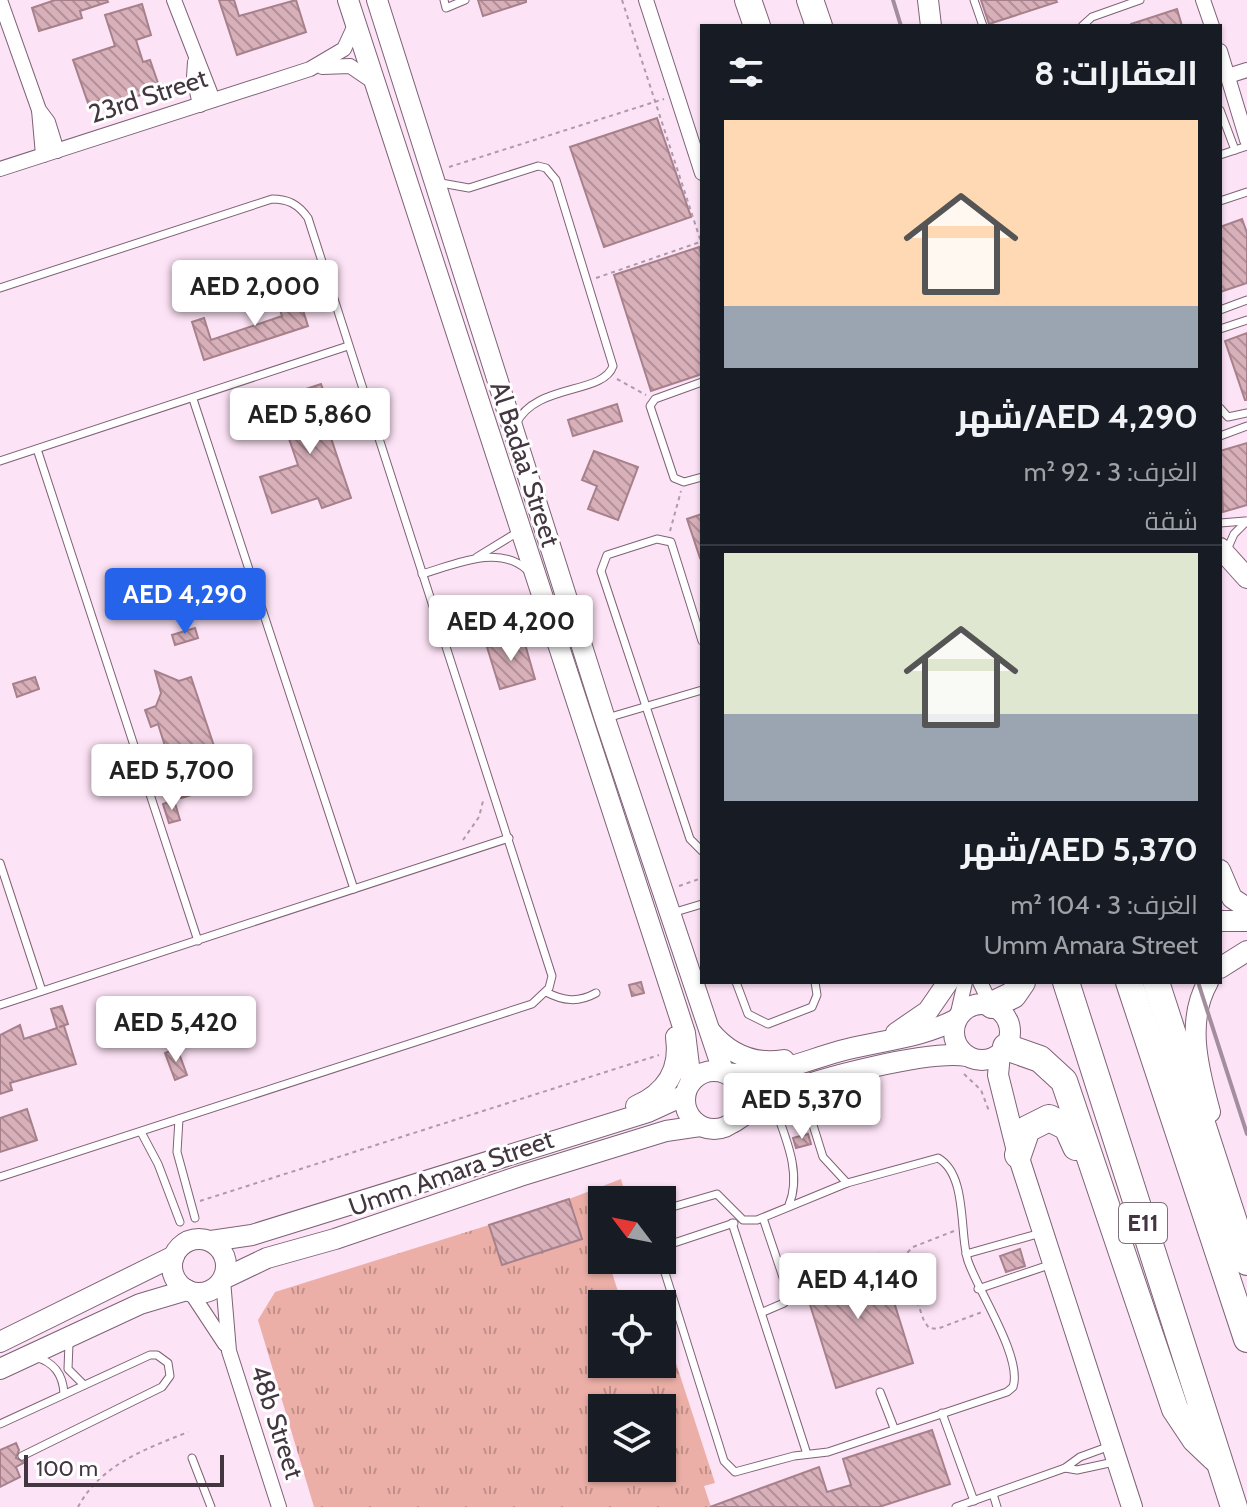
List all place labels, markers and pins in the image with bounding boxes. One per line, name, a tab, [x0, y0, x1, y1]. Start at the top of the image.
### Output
pin: AED 2,000	[163, 260, 347, 328]
pin: AED 5,860	[218, 388, 402, 456]
pin: AED 4,290	[93, 568, 277, 636]
pin: AED 4,200	[419, 595, 603, 663]
pin: AED 5,700	[80, 744, 264, 812]
pin: AED 5,420	[84, 996, 268, 1064]
pin: AED 5,370	[710, 1073, 894, 1141]
pin: AED 4,140	[766, 1253, 950, 1321]

